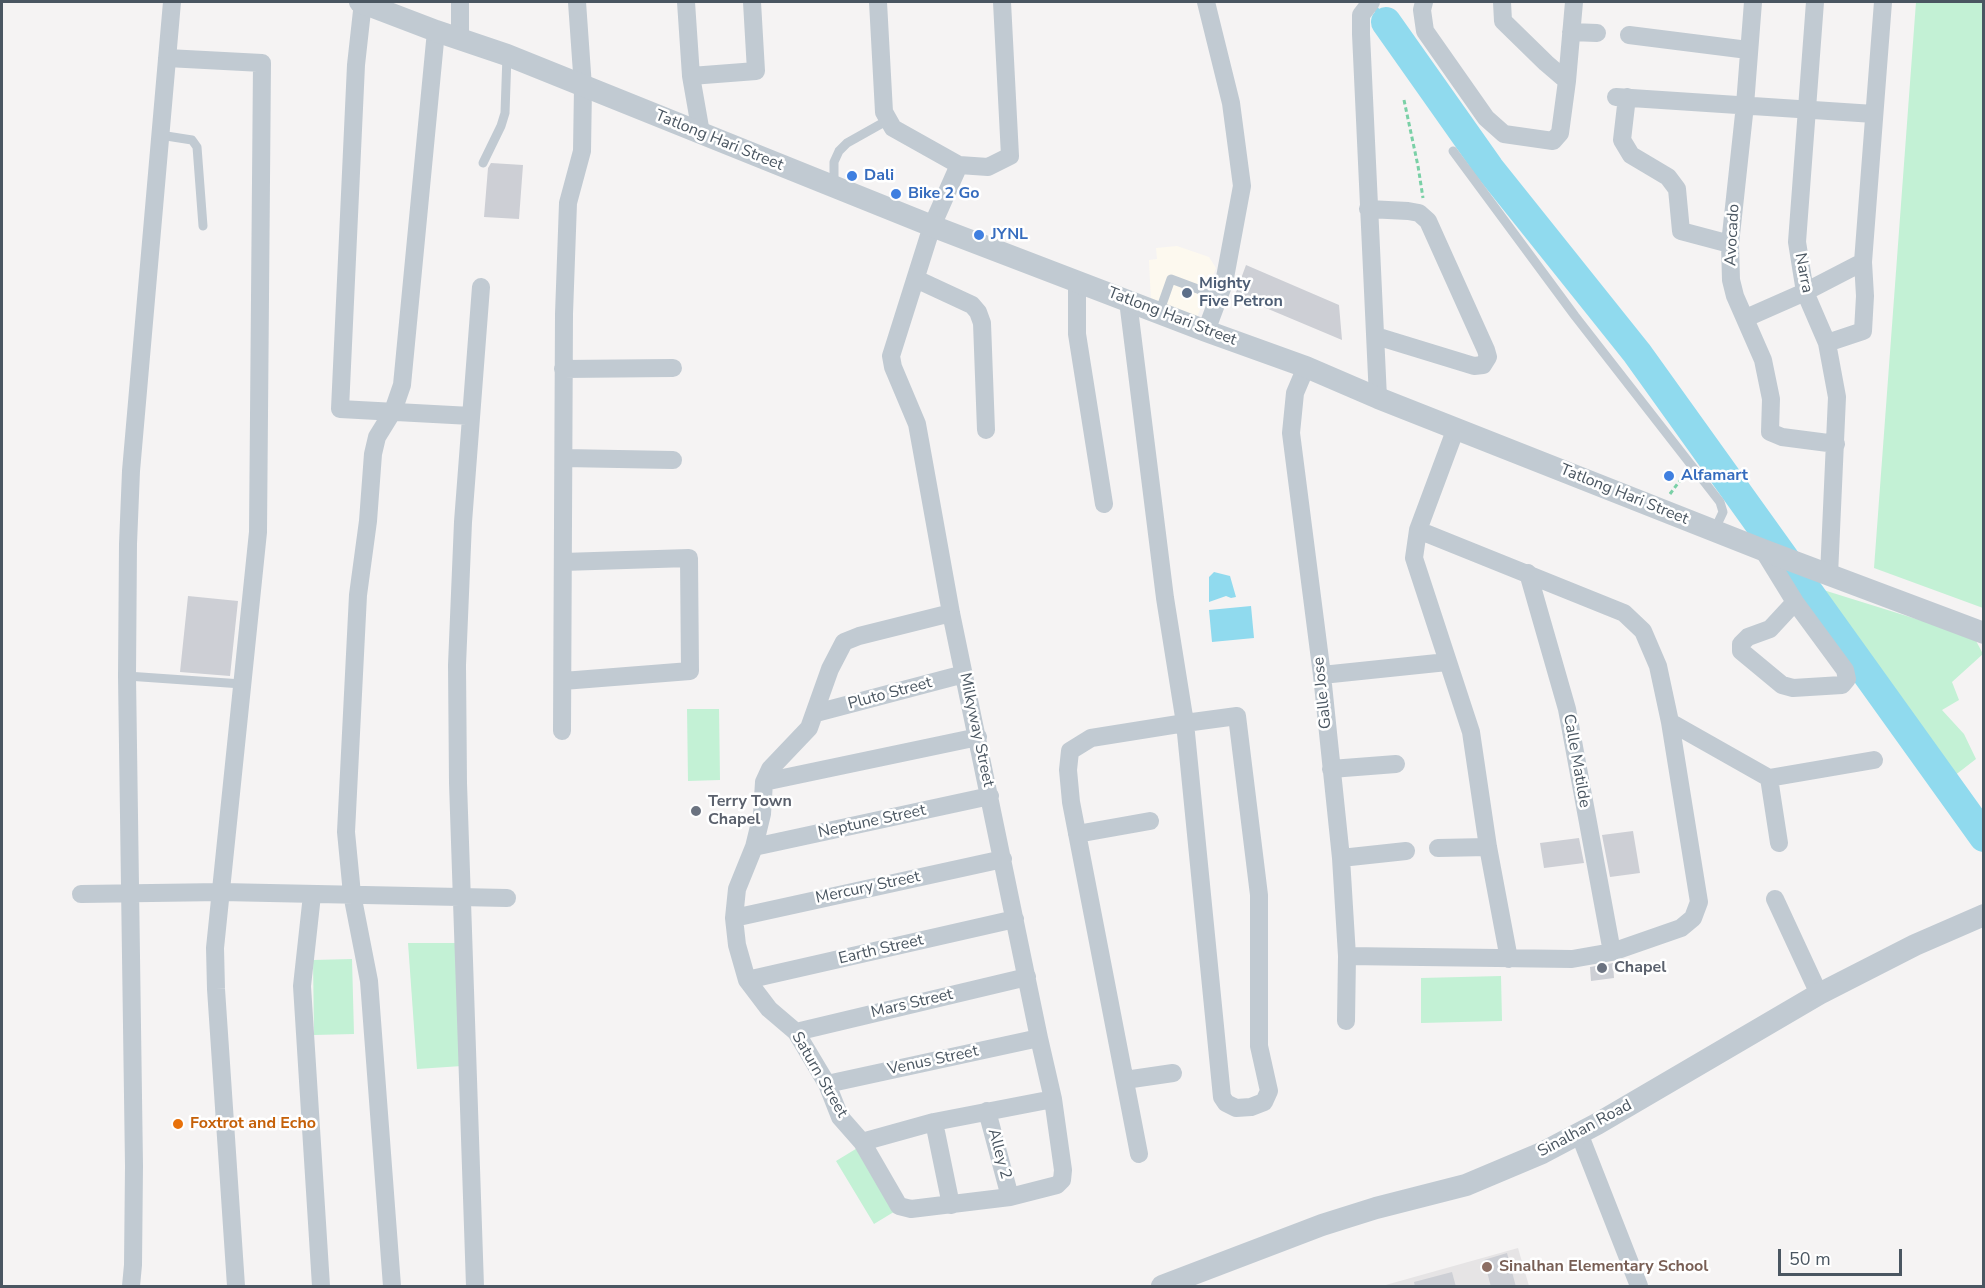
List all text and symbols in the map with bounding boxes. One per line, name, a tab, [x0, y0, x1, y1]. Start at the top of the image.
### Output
street label: Tatlong Hari Street	[652, 107, 786, 175]
place label: Dali	[864, 166, 894, 186]
marker: Dali	[845, 169, 859, 183]
place label: Bike 2 Go	[908, 184, 979, 204]
marker: Bike 2 Go	[889, 187, 903, 201]
street label: Avocado	[1722, 203, 1744, 267]
place label: JYNL	[991, 225, 1028, 245]
marker: JYNL	[972, 228, 986, 242]
street label: Narra	[1790, 251, 1816, 295]
place label: Mighty Five Petron	[1199, 274, 1283, 312]
street label: Tatlong Hari Street	[1105, 284, 1239, 350]
marker: Mighty Five Petron	[1180, 286, 1194, 300]
street label: Tatlong Hari Street	[1557, 461, 1691, 529]
place label: Alfamart	[1681, 466, 1748, 486]
marker: Alfamart	[1662, 469, 1676, 483]
street label: Galle Jose	[1310, 656, 1336, 730]
street label: Milkyway Street	[955, 671, 997, 789]
street label: Pluto Street	[846, 674, 934, 714]
street label: Calle Matilde	[1558, 713, 1594, 809]
place label: Terry Town Chapel	[708, 792, 792, 830]
street label: Neptune Street	[816, 801, 928, 843]
marker: Terry Town Chapel	[689, 804, 703, 818]
street label: Mercury Street	[814, 868, 922, 908]
street label: Earth Street	[837, 931, 925, 969]
place label: Chapel	[1614, 958, 1666, 978]
marker: Chapel	[1595, 961, 1609, 975]
street label: Mars Street	[869, 985, 955, 1023]
street label: Saturn Street	[787, 1029, 851, 1121]
street label: Venus Street	[886, 1042, 980, 1080]
street label: Sinalhan Road	[1535, 1096, 1635, 1162]
place label: Foxtrot and Echo	[190, 1114, 316, 1134]
marker: Foxtrot and Echo	[171, 1117, 185, 1131]
street label: Alley 2	[983, 1127, 1015, 1181]
scale bar	[1781, 1237, 1906, 1275]
text: 50 m	[1789, 1247, 1831, 1271]
place label: Sinalhan Elementary School	[1499, 1257, 1708, 1277]
marker: Sinalhan Elementary School	[1480, 1260, 1494, 1274]

